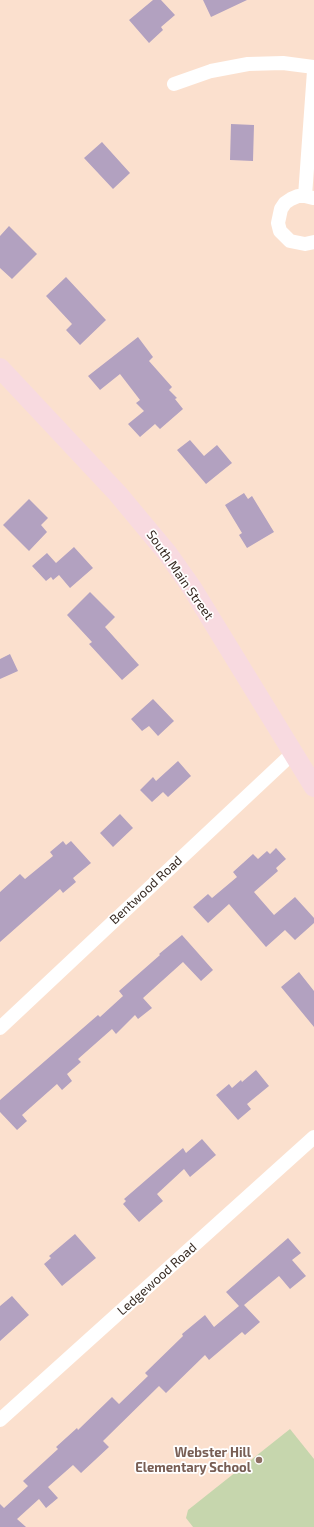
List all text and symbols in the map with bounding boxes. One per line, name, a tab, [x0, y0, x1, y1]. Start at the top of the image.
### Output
street label: South Main Street	[143, 527, 217, 623]
street label: Bentwood Road	[107, 852, 185, 928]
street label: Ledgewood Road	[114, 1239, 200, 1319]
place label: Webster Hill Elementary School	[135, 1445, 251, 1476]
marker: Webster Hill Elementary School	[254, 1455, 264, 1465]

